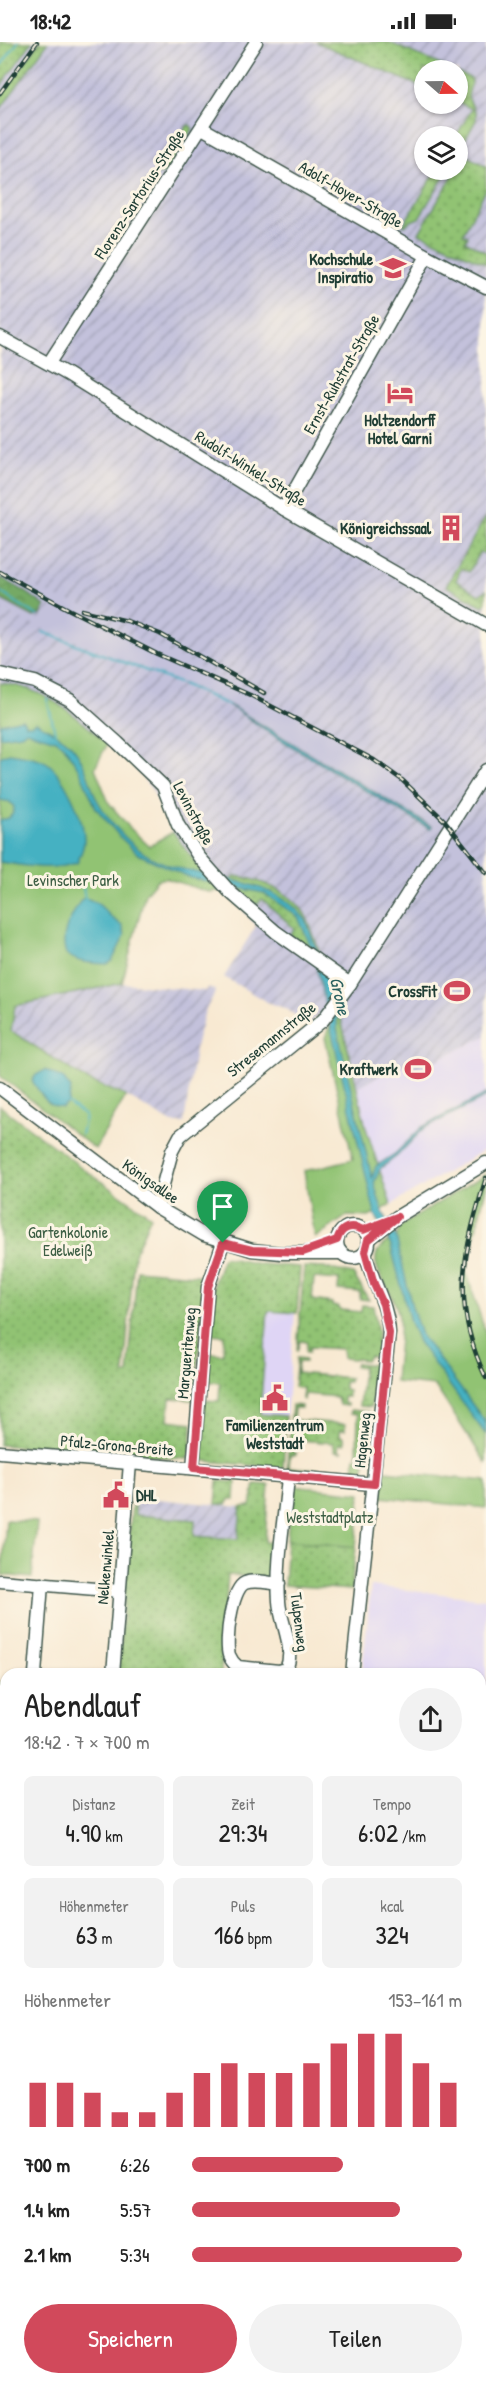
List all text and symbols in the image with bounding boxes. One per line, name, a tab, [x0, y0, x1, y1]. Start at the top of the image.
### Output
text: 18:42	[30, 6, 71, 36]
north arrow	[414, 60, 468, 114]
map controls	[414, 60, 468, 180]
street label: Florenz-Sartorius-Straße	[88, 124, 190, 264]
button: layers	[414, 126, 468, 180]
street label: Adolf-Hoyer-Straße	[295, 155, 408, 233]
place label: Kochschule Inspiratio	[309, 248, 374, 289]
school or university icon: Kochschule Inspiratio	[378, 253, 408, 283]
street label: Ernst-Ruhstrat-Straße	[298, 309, 385, 438]
hotel icon: Holtzendorff Hotel Garni	[385, 378, 415, 408]
place label: Holtzendorff Hotel Garni	[364, 409, 436, 449]
street label: Rudolf-Winkel-Straße	[191, 425, 311, 511]
building icon: Königreichssaal	[436, 513, 466, 543]
place label: Königreichssaal	[340, 517, 432, 540]
street label: Levinstraße	[168, 778, 220, 849]
park label: Levinscher Park	[27, 869, 119, 891]
water label: Grone	[324, 975, 357, 1018]
sports icon: CrossFit	[442, 976, 472, 1006]
place label: CrossFit	[388, 980, 437, 1002]
street label: Stresemannstraße	[222, 996, 321, 1082]
sports icon: Kraftwerk	[403, 1054, 433, 1084]
place label: Kraftwerk	[339, 1058, 398, 1080]
street label: Königsallee	[118, 1153, 184, 1209]
pin	[197, 1181, 248, 1243]
icon: arrive	[206, 1190, 239, 1223]
park label: Gartenkolonie Edelweiß	[28, 1221, 109, 1261]
street label: Margueritenweg	[171, 1306, 201, 1400]
public building icon: Familienzentrum Weststadt	[260, 1383, 290, 1413]
street label: Hagenweg	[348, 1411, 376, 1469]
place label: Familienzentrum Weststadt	[225, 1414, 324, 1454]
street label: Pfalz-Grona-Breite	[59, 1429, 175, 1461]
public building icon: DHL	[101, 1480, 131, 1510]
place label: DHL	[136, 1484, 157, 1506]
park label: Weststadtplatz	[286, 1506, 374, 1528]
street label: Nelkenwinkel	[91, 1528, 119, 1605]
street label: Tulpenweg	[285, 1591, 315, 1653]
text: Abendlauf	[24, 1683, 141, 1727]
button: share	[399, 1688, 462, 1751]
text: 18:42 · 7 × 700 m	[24, 1728, 150, 1755]
text: Distanz	[72, 1793, 116, 1815]
text: Zeit	[231, 1793, 255, 1815]
text: Tempo	[373, 1793, 411, 1815]
text: 4.90	[65, 1815, 102, 1850]
text: 29:34	[218, 1815, 268, 1850]
text: 6:02	[358, 1815, 398, 1850]
text: km	[102, 1825, 123, 1847]
text: /km	[398, 1825, 426, 1847]
text: Höhenmeter	[59, 1895, 129, 1917]
text: Puls	[231, 1895, 255, 1917]
text: kcal	[380, 1895, 404, 1917]
text: 63	[76, 1917, 98, 1952]
text: 166	[214, 1917, 244, 1952]
text: 324	[375, 1917, 409, 1952]
text: m	[98, 1927, 112, 1949]
text: bpm	[244, 1927, 272, 1949]
text: Höhenmeter	[24, 1986, 111, 2013]
text: 153–161 m	[388, 1986, 462, 2013]
text: 700 m	[24, 2151, 70, 2178]
text: 6:26	[120, 2151, 150, 2178]
text: 1.4 km	[24, 2196, 70, 2223]
text: 5:57	[120, 2196, 151, 2223]
text: 2.1 km	[24, 2241, 71, 2268]
text: 5:34	[120, 2241, 150, 2268]
button: Speichern	[24, 2304, 237, 2373]
button: Teilen	[249, 2304, 462, 2373]

